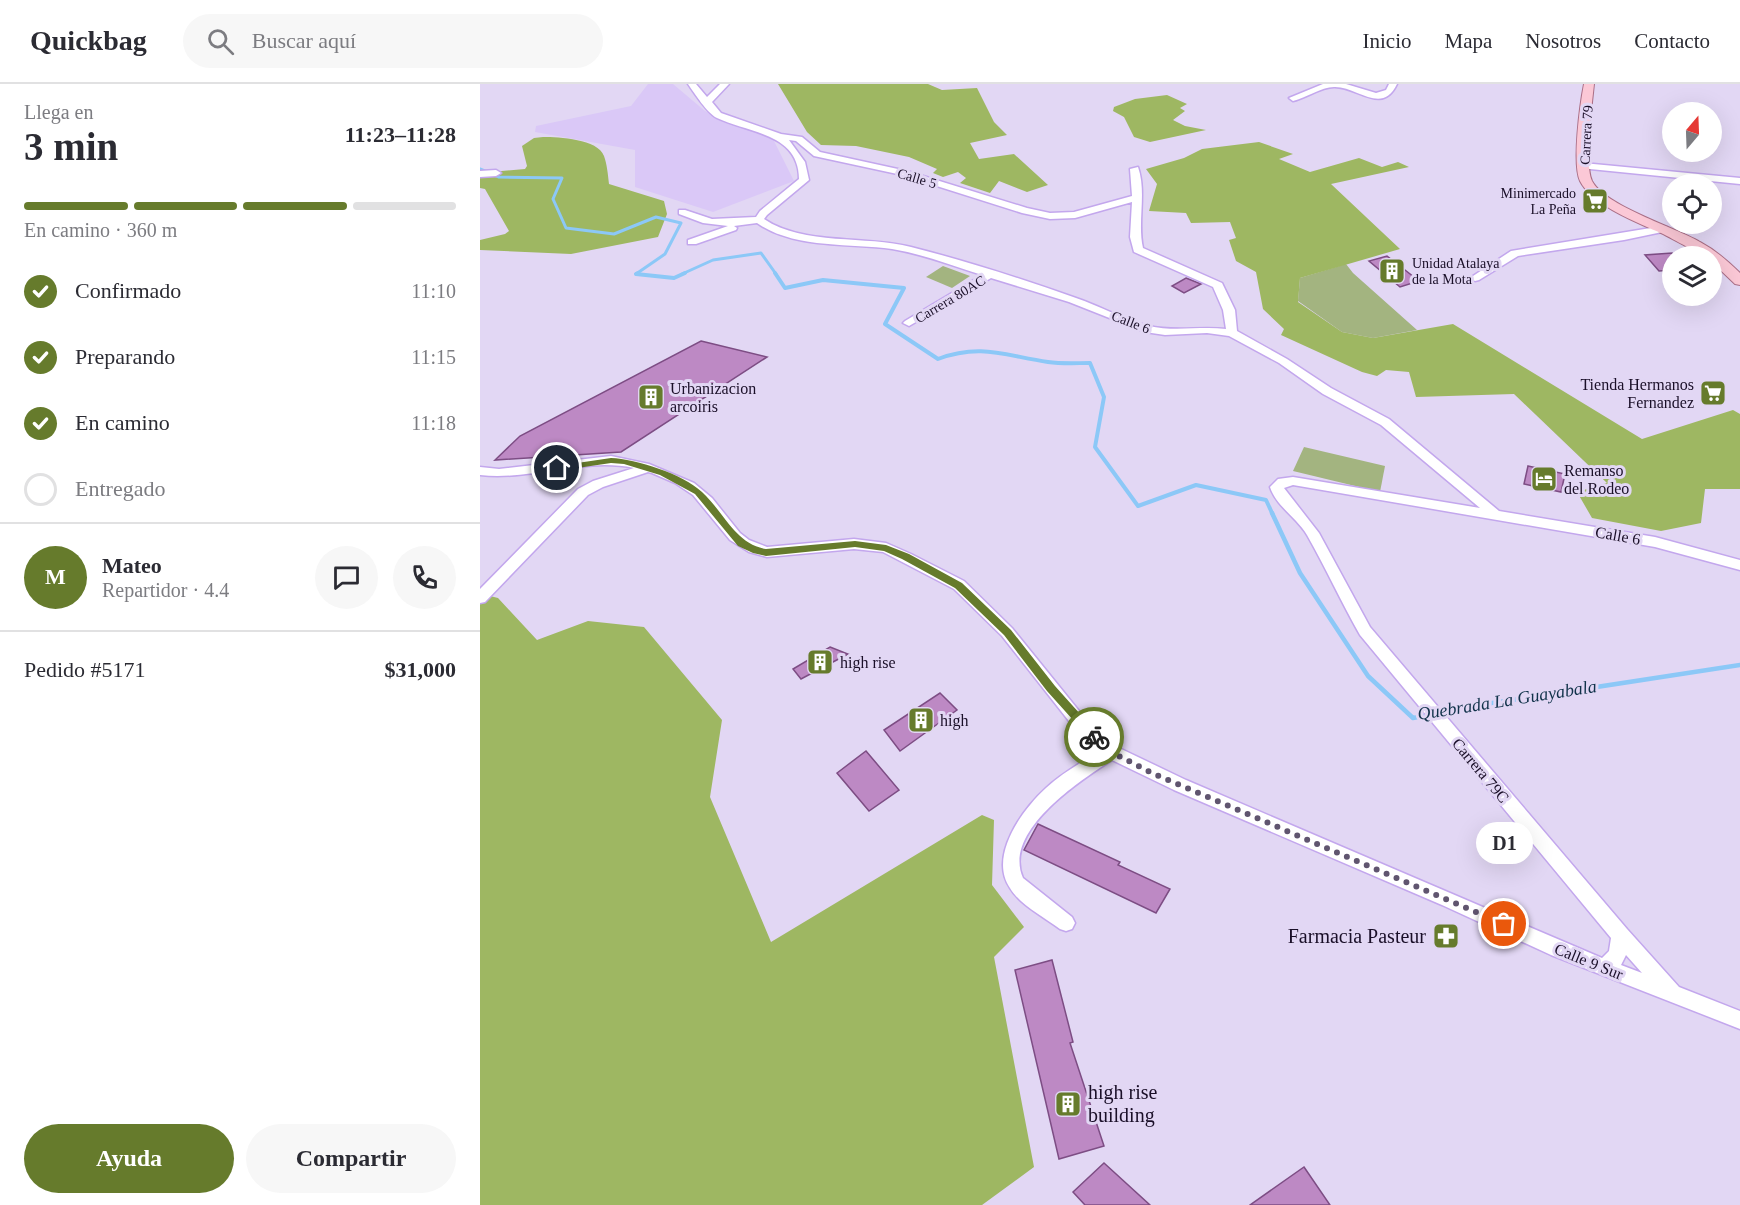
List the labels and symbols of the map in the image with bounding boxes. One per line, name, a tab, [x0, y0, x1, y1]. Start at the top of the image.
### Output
north arrow	[1662, 102, 1722, 162]
street label: Carrera 79	[1577, 105, 1596, 165]
street label: Calle 5	[896, 166, 938, 191]
place label: Minimercado La Peña	[1501, 186, 1577, 217]
supermarket icon: Minimercado La Peña	[1580, 186, 1610, 216]
building icon: Unidad Atalaya de la Mota	[1377, 256, 1407, 286]
place label: Unidad Atalaya de la Mota	[1412, 256, 1500, 287]
street label: Carrera 80AC	[913, 273, 988, 326]
street label: Calle 6	[1109, 308, 1152, 337]
place label: Tienda Hermanos Fernandez	[1580, 376, 1694, 411]
supermarket icon: Tienda Hermanos Fernandez	[1698, 378, 1728, 408]
place label: Urbanizacion arcoiris	[670, 380, 756, 415]
building icon: Urbanizacion arcoiris	[636, 382, 666, 412]
pin	[531, 442, 582, 493]
place label: Remanso del Rodeo	[1564, 462, 1629, 497]
hotel icon: Remanso del Rodeo	[1529, 464, 1559, 494]
street label: Calle 6	[1594, 523, 1642, 548]
building icon: high rise	[805, 647, 835, 677]
place label: high rise	[840, 654, 896, 672]
water label: Quebrada La Guayabala	[1416, 676, 1598, 724]
building icon: high	[906, 705, 936, 735]
courier	[1064, 707, 1124, 767]
place label: high	[940, 712, 968, 730]
street label: Carrera 79C	[1449, 735, 1512, 806]
callout: D1	[1476, 822, 1532, 864]
pin	[1478, 898, 1529, 949]
pharmacy icon: Farmacia Pasteur	[1431, 921, 1461, 951]
place label: Farmacia Pasteur	[1288, 925, 1426, 947]
street label: Calle 9 Sur	[1552, 940, 1626, 983]
place label: high rise building	[1088, 1081, 1158, 1127]
building icon: high rise building	[1053, 1089, 1083, 1119]

